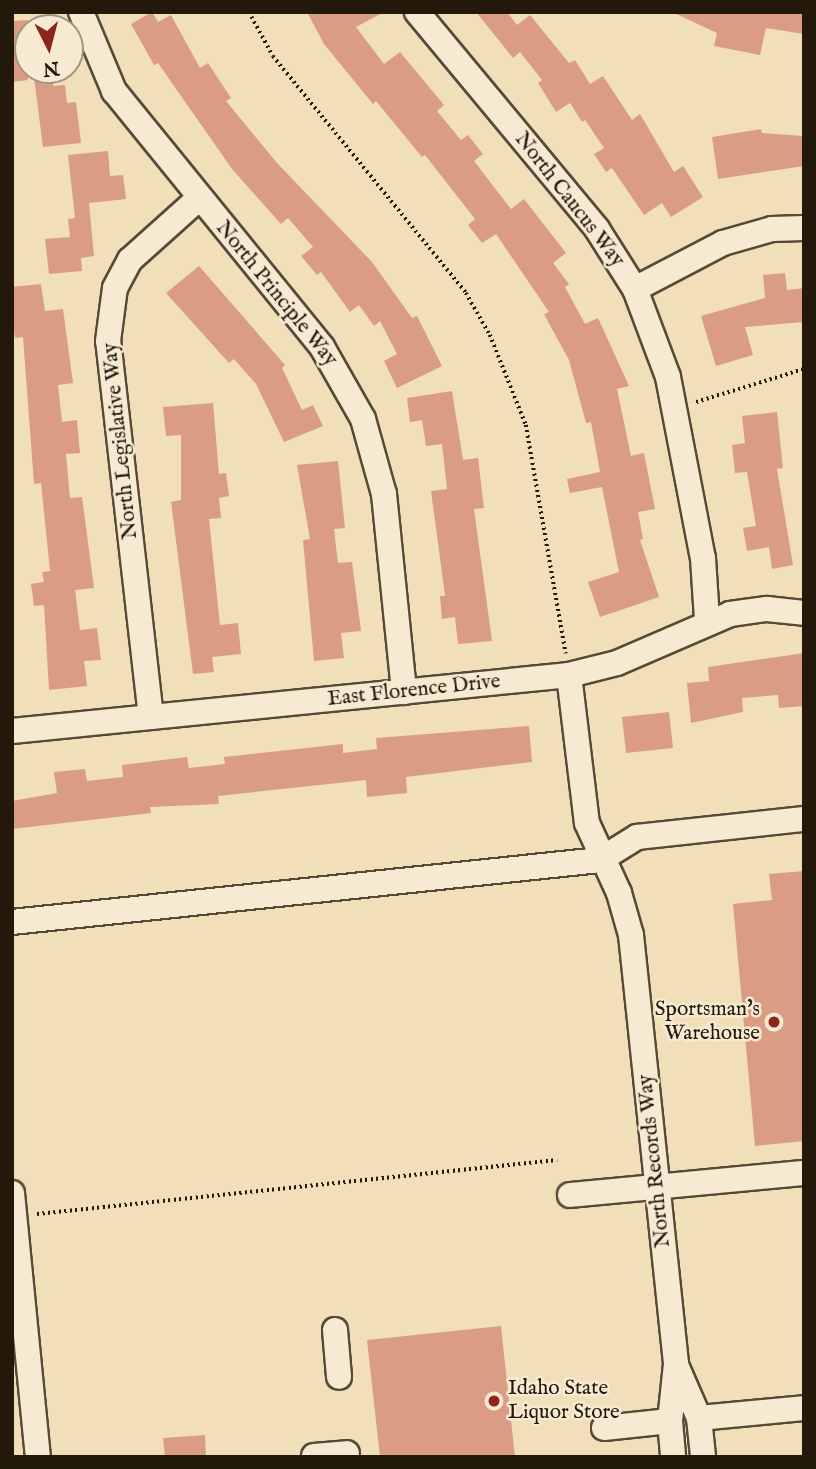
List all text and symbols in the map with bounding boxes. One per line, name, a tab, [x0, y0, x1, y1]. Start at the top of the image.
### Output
north arrow	[14, 14, 84, 84]
text: N	[42, 55, 60, 81]
street label: North Caucus Way	[509, 128, 629, 272]
street label: North Principle Way	[210, 216, 342, 372]
street label: North Legislative Way	[98, 341, 144, 541]
street label: East Florence Drive	[326, 669, 502, 713]
place label: Sportsman's Warehouse	[655, 997, 760, 1047]
marker: Sportsman's Warehouse	[766, 1014, 782, 1030]
street label: North Records Way	[633, 1073, 677, 1249]
place label: Idaho State Liquor Store	[508, 1376, 620, 1426]
marker: Idaho State Liquor Store	[486, 1393, 502, 1409]

